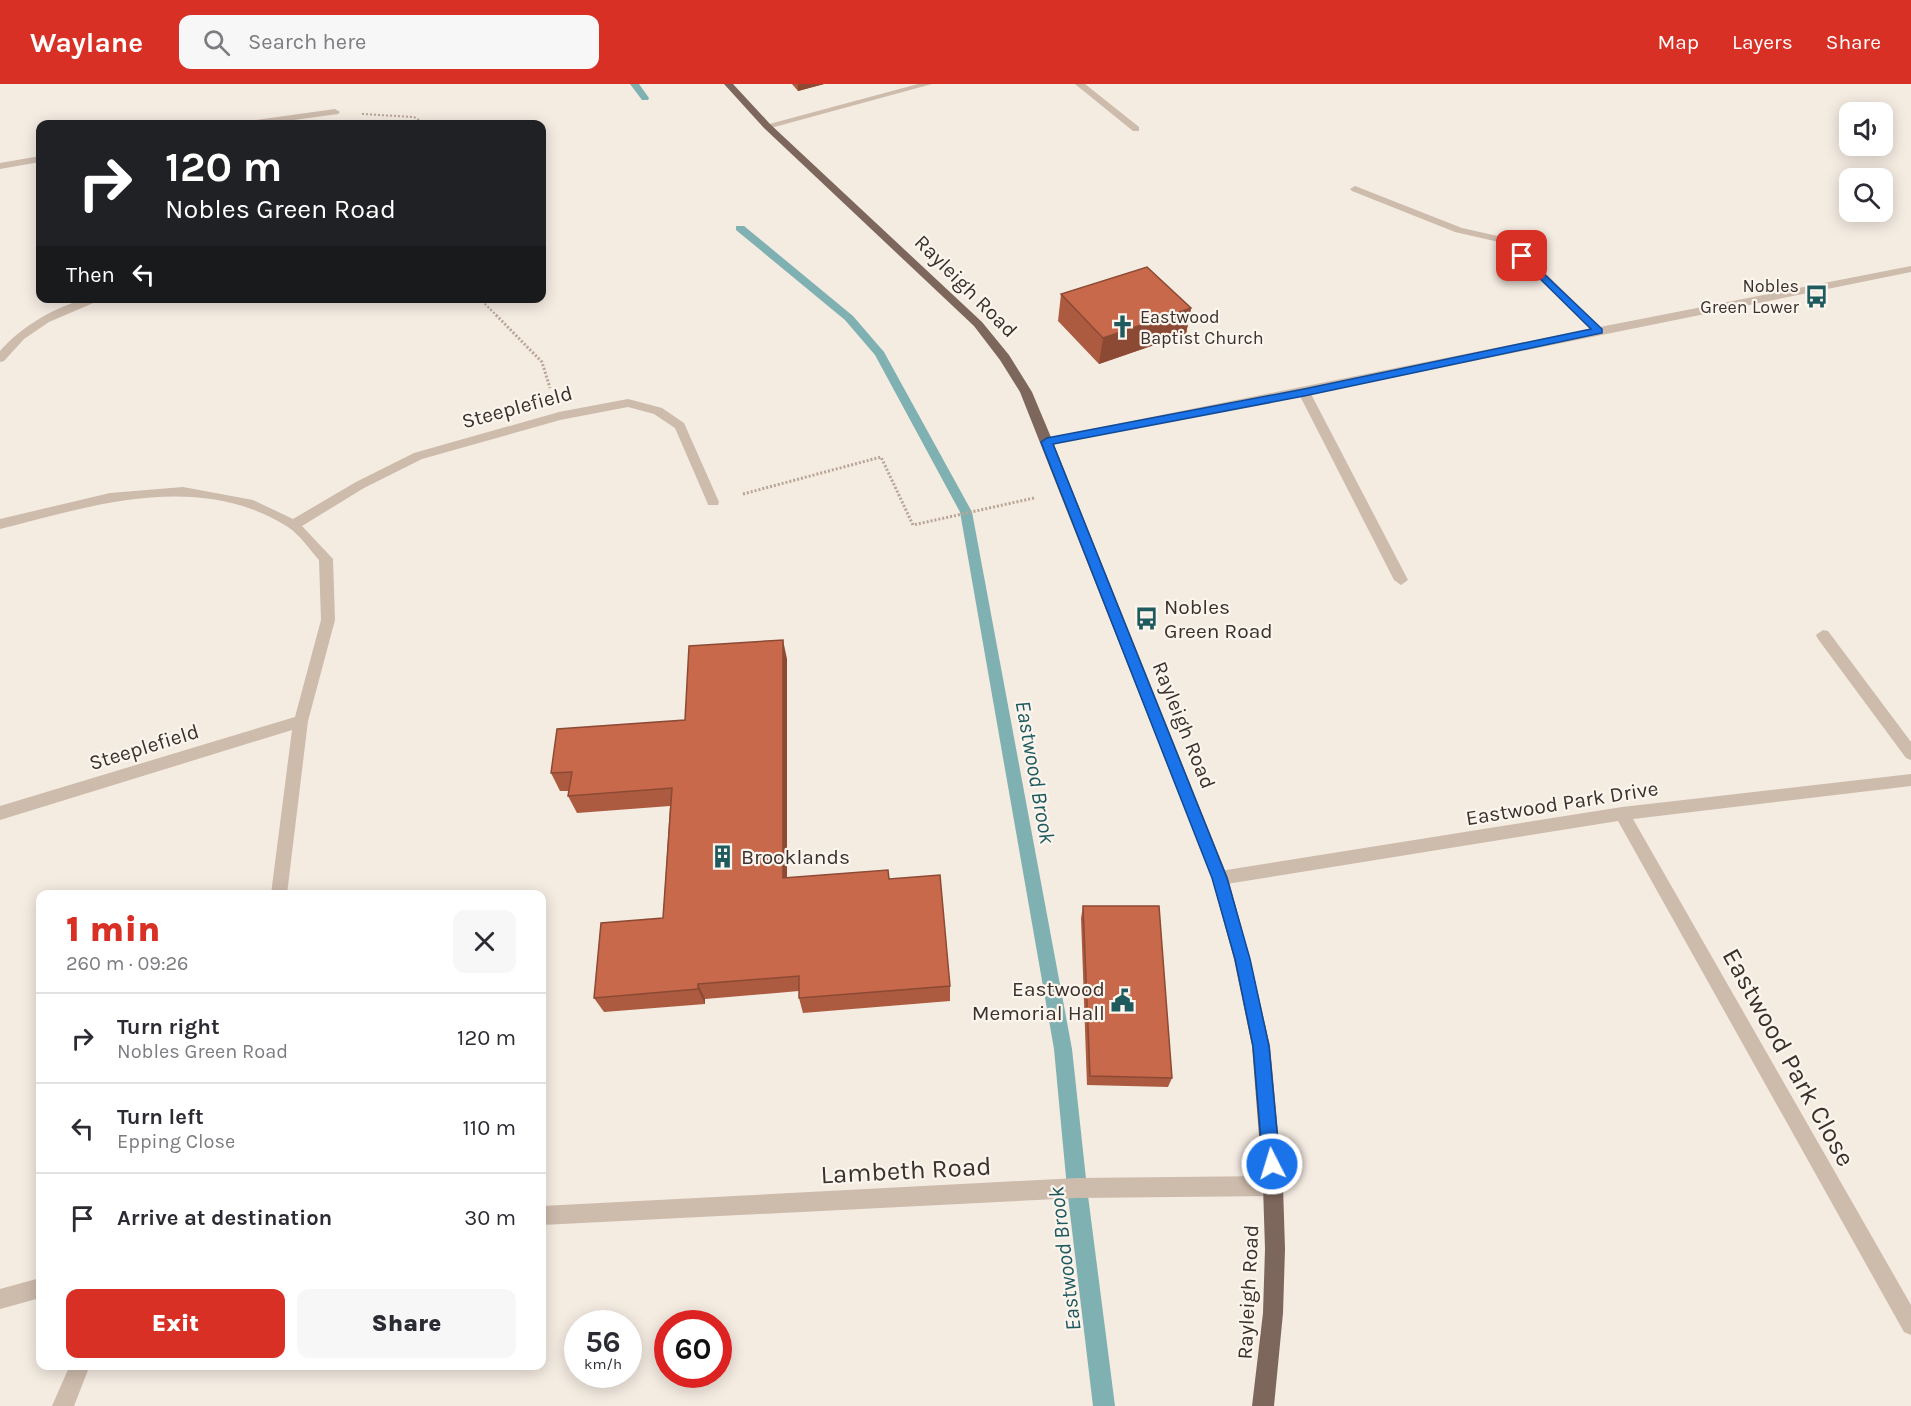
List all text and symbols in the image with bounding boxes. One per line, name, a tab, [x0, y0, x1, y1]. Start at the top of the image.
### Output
search box	[179, 15, 599, 69]
text: Waylane	[30, 26, 143, 59]
icon: search	[200, 26, 233, 59]
text: Search here	[248, 29, 366, 55]
text: Map	[1657, 30, 1699, 54]
text: Layers	[1732, 30, 1793, 54]
text: Share	[1826, 30, 1881, 54]
map controls	[1839, 102, 1893, 222]
button: sound	[1839, 102, 1893, 156]
text: 120 m	[165, 142, 282, 192]
icon: right	[66, 144, 144, 222]
button: search	[1839, 168, 1893, 222]
text: Nobles Green Road	[165, 193, 396, 225]
street label: Rayleigh Road	[910, 230, 1022, 342]
pin	[1496, 230, 1547, 281]
icon: arrive	[1505, 239, 1538, 272]
icon: left	[127, 258, 160, 291]
text: Then	[66, 262, 115, 288]
place label: Nobles Green Lower	[1700, 275, 1799, 318]
bus stop icon: Nobles Green Lower	[1804, 283, 1830, 309]
place label: Eastwood Baptist Church	[1140, 306, 1264, 349]
church icon: Eastwood Baptist Church	[1109, 314, 1135, 340]
street label: Steeplefield	[459, 381, 575, 433]
place label: Nobles Green Road	[1164, 595, 1273, 643]
bus stop icon: Nobles Green Road	[1133, 606, 1159, 632]
street label: Rayleigh Road	[1148, 658, 1220, 792]
water label: Eastwood Brook	[1010, 698, 1061, 847]
street label: Steeplefield	[86, 719, 202, 775]
street label: Eastwood Park Drive	[1464, 776, 1660, 830]
building icon: Brooklands	[710, 844, 736, 870]
place label: Brooklands	[741, 845, 850, 869]
text: 1 min	[66, 908, 160, 950]
button: close	[453, 910, 516, 973]
street label: Eastwood Park Close	[1716, 943, 1861, 1172]
text: 260 m · 09:26	[66, 952, 189, 975]
place label: Eastwood Memorial Hall	[972, 977, 1105, 1025]
public building icon: Eastwood Memorial Hall	[1110, 988, 1136, 1014]
text: Turn right	[117, 1014, 220, 1040]
icon: right	[66, 1022, 99, 1055]
text: 120 m	[457, 1025, 516, 1051]
text: Nobles Green Road	[117, 1040, 288, 1063]
text: Turn left	[117, 1104, 204, 1130]
icon: left	[66, 1112, 99, 1145]
text: 110 m	[463, 1115, 516, 1141]
text: Epping Close	[117, 1130, 235, 1153]
position arrow	[1240, 1132, 1304, 1196]
street label: Lambeth Road	[820, 1151, 992, 1190]
water label: Eastwood Brook	[1043, 1184, 1087, 1332]
icon: arrive	[66, 1202, 99, 1235]
text: Arrive at destination	[117, 1205, 332, 1231]
text: 30 m	[464, 1205, 516, 1231]
street label: Rayleigh Road	[1232, 1224, 1264, 1360]
button: Exit	[66, 1289, 285, 1358]
button: Share	[297, 1289, 516, 1358]
speed limit sign: 60	[654, 1310, 732, 1388]
text: 56	[585, 1324, 621, 1360]
text: km/h	[584, 1355, 622, 1373]

